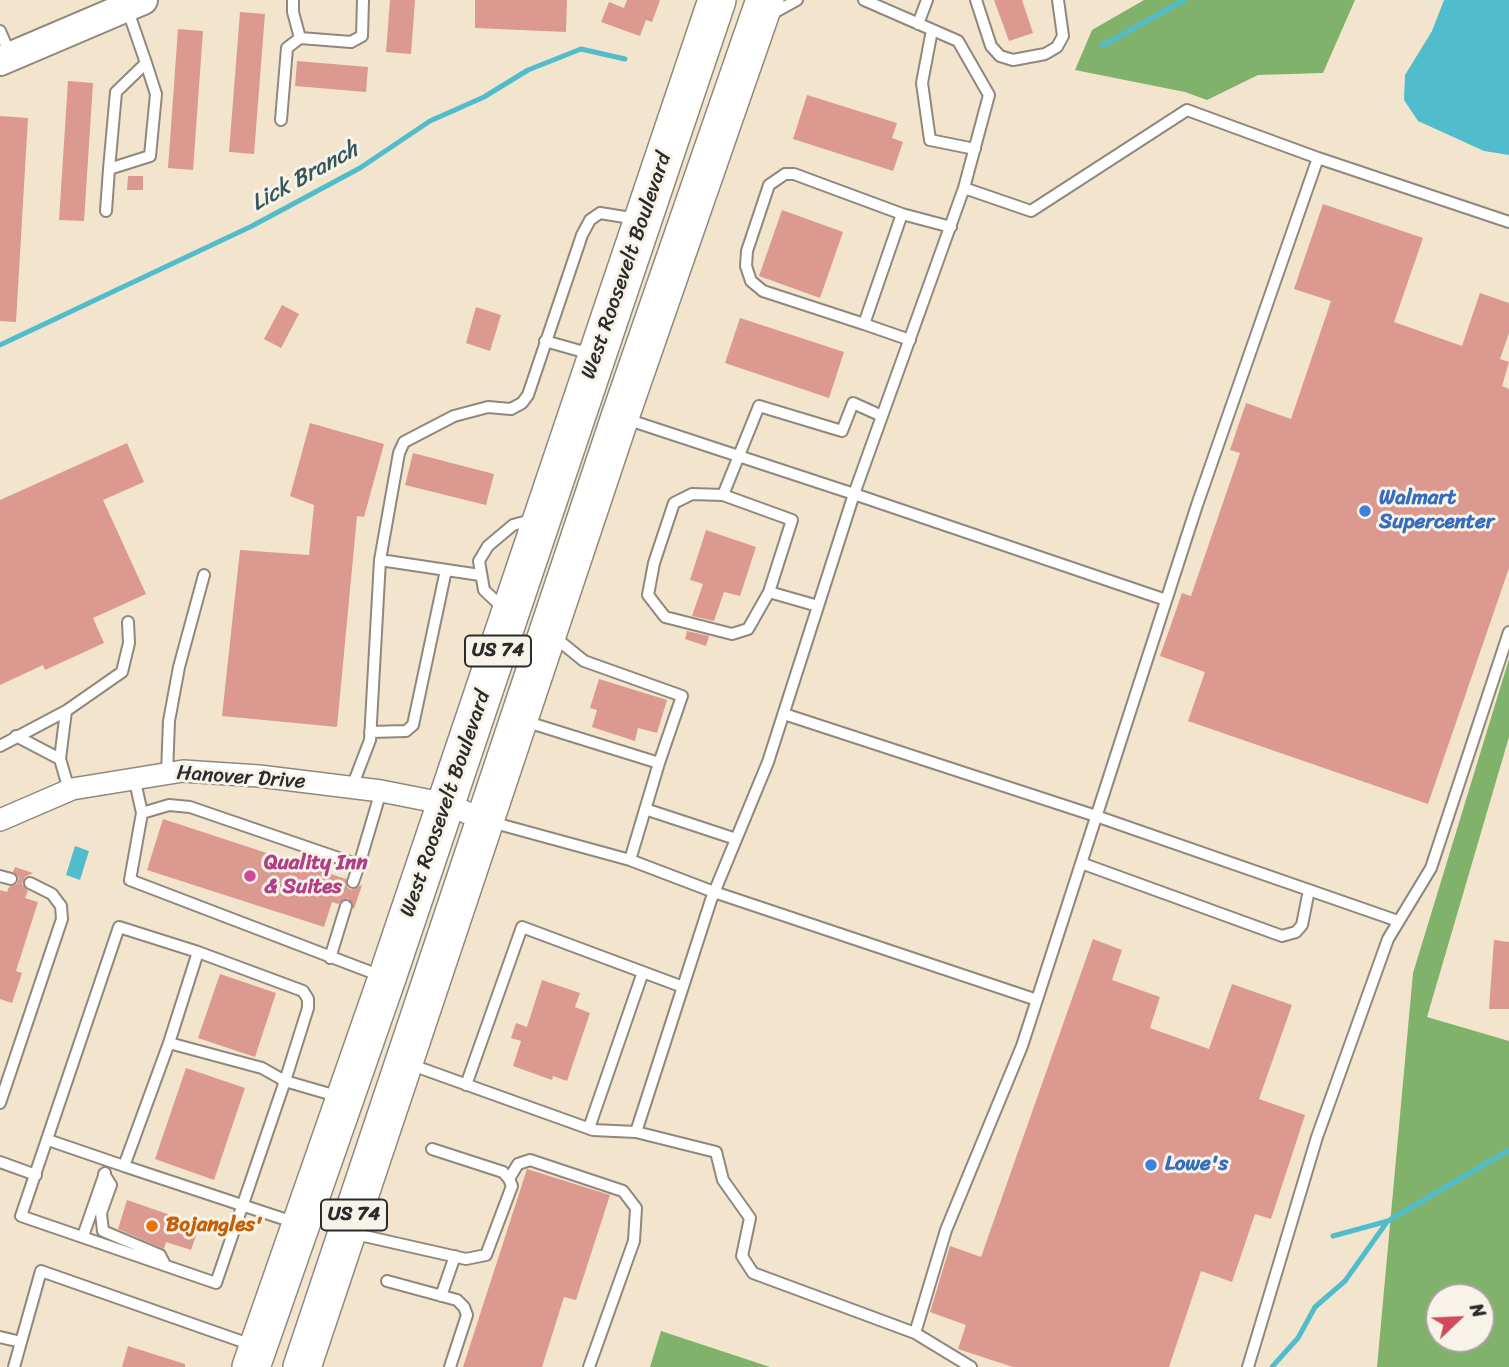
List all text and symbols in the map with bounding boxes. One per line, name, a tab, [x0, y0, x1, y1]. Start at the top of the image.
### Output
water label: Lick Branch	[247, 136, 363, 218]
street label: West Roosevelt Boulevard	[576, 150, 678, 382]
place label: Walmart Supercenter	[1379, 486, 1494, 536]
marker: Walmart Supercenter	[1357, 503, 1373, 519]
road number: US 74	[465, 636, 531, 666]
street label: West Roosevelt Boulevard	[395, 688, 497, 920]
street label: Hanover Drive	[176, 761, 306, 795]
place label: Quality Inn & Suites	[264, 851, 368, 901]
marker: Quality Inn & Suites	[242, 868, 258, 884]
place label: Lowe's	[1165, 1152, 1228, 1178]
marker: Lowe's	[1143, 1157, 1159, 1173]
road number: US 74	[321, 1200, 387, 1231]
place label: Bojangles'	[166, 1213, 263, 1239]
marker: Bojangles'	[144, 1218, 160, 1234]
north arrow	[1425, 1283, 1495, 1353]
text: N	[1460, 1298, 1496, 1323]

